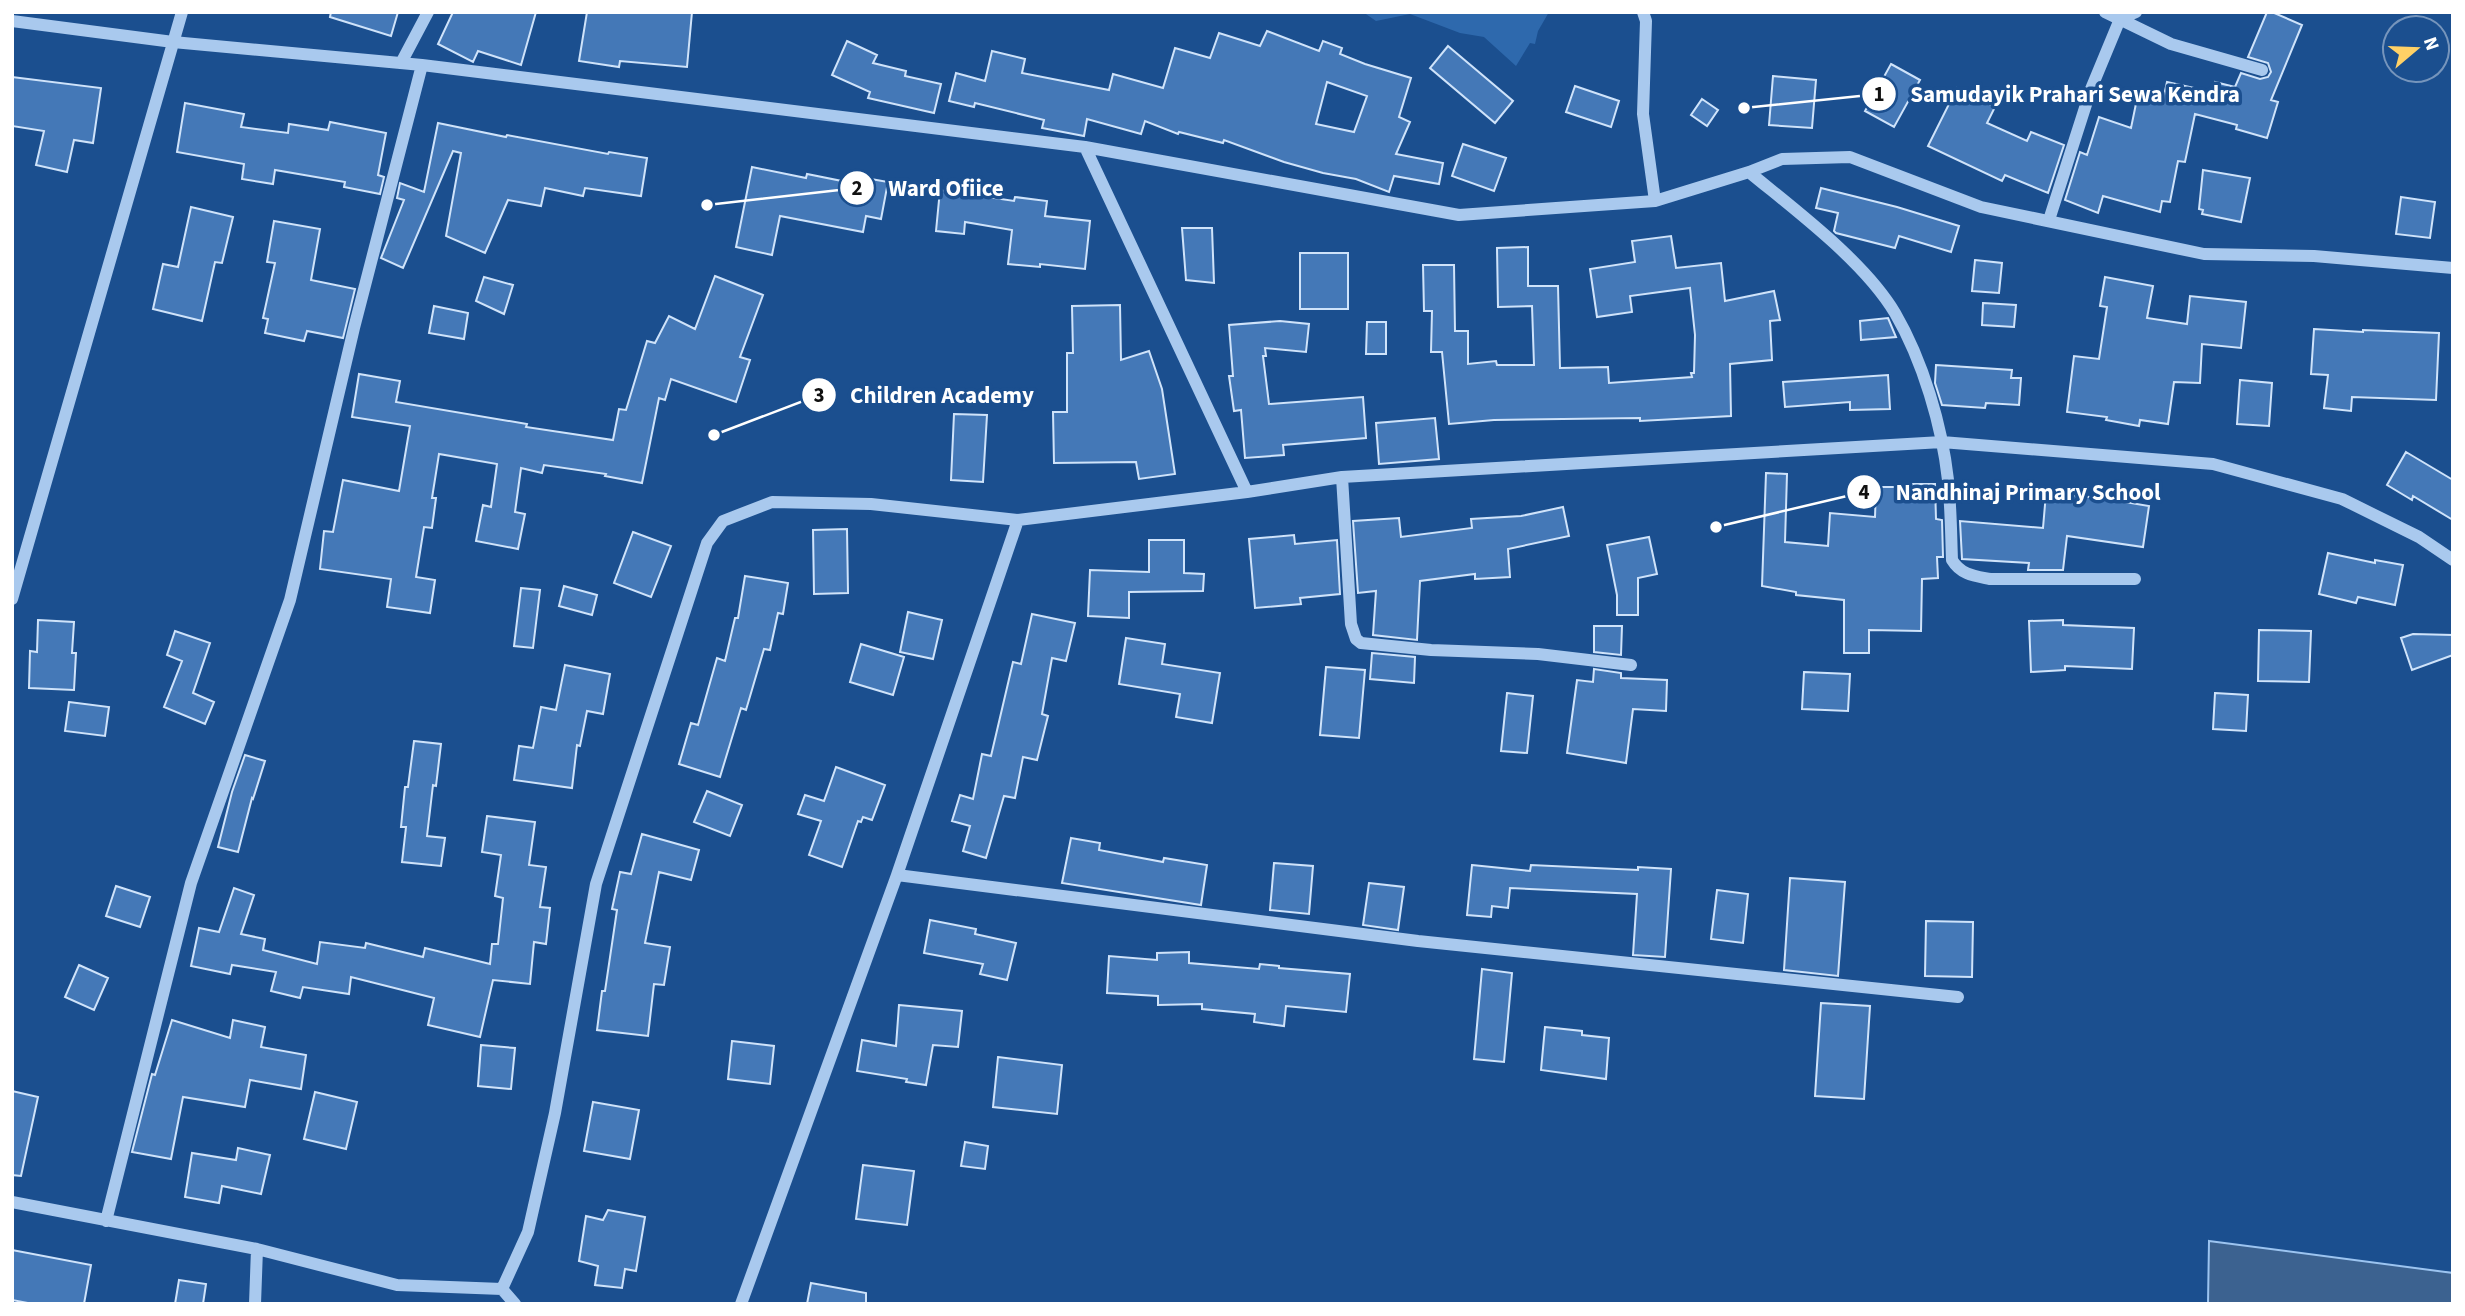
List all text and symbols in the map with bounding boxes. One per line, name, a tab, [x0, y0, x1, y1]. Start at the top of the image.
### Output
north arrow	[2381, 14, 2451, 84]
text: N	[2416, 34, 2445, 54]
callout: Samudayik Prahari Sewa Kendra	[1861, 72, 2254, 116]
text: Samudayik Prahari Sewa Kendra	[1910, 78, 2240, 111]
text: 1	[1873, 79, 1885, 109]
callout: Ward Ofiice	[839, 166, 1018, 210]
text: Ward Ofiice	[888, 172, 1004, 205]
text: 2	[851, 173, 863, 203]
callout: Children Academy	[801, 373, 1048, 417]
text: Children Academy	[850, 379, 1034, 412]
text: 3	[813, 380, 825, 410]
callout: Nandhinaj Primary School	[1847, 470, 2175, 514]
text: Nandhinaj Primary School	[1895, 476, 2161, 509]
text: 4	[1858, 477, 1870, 507]

